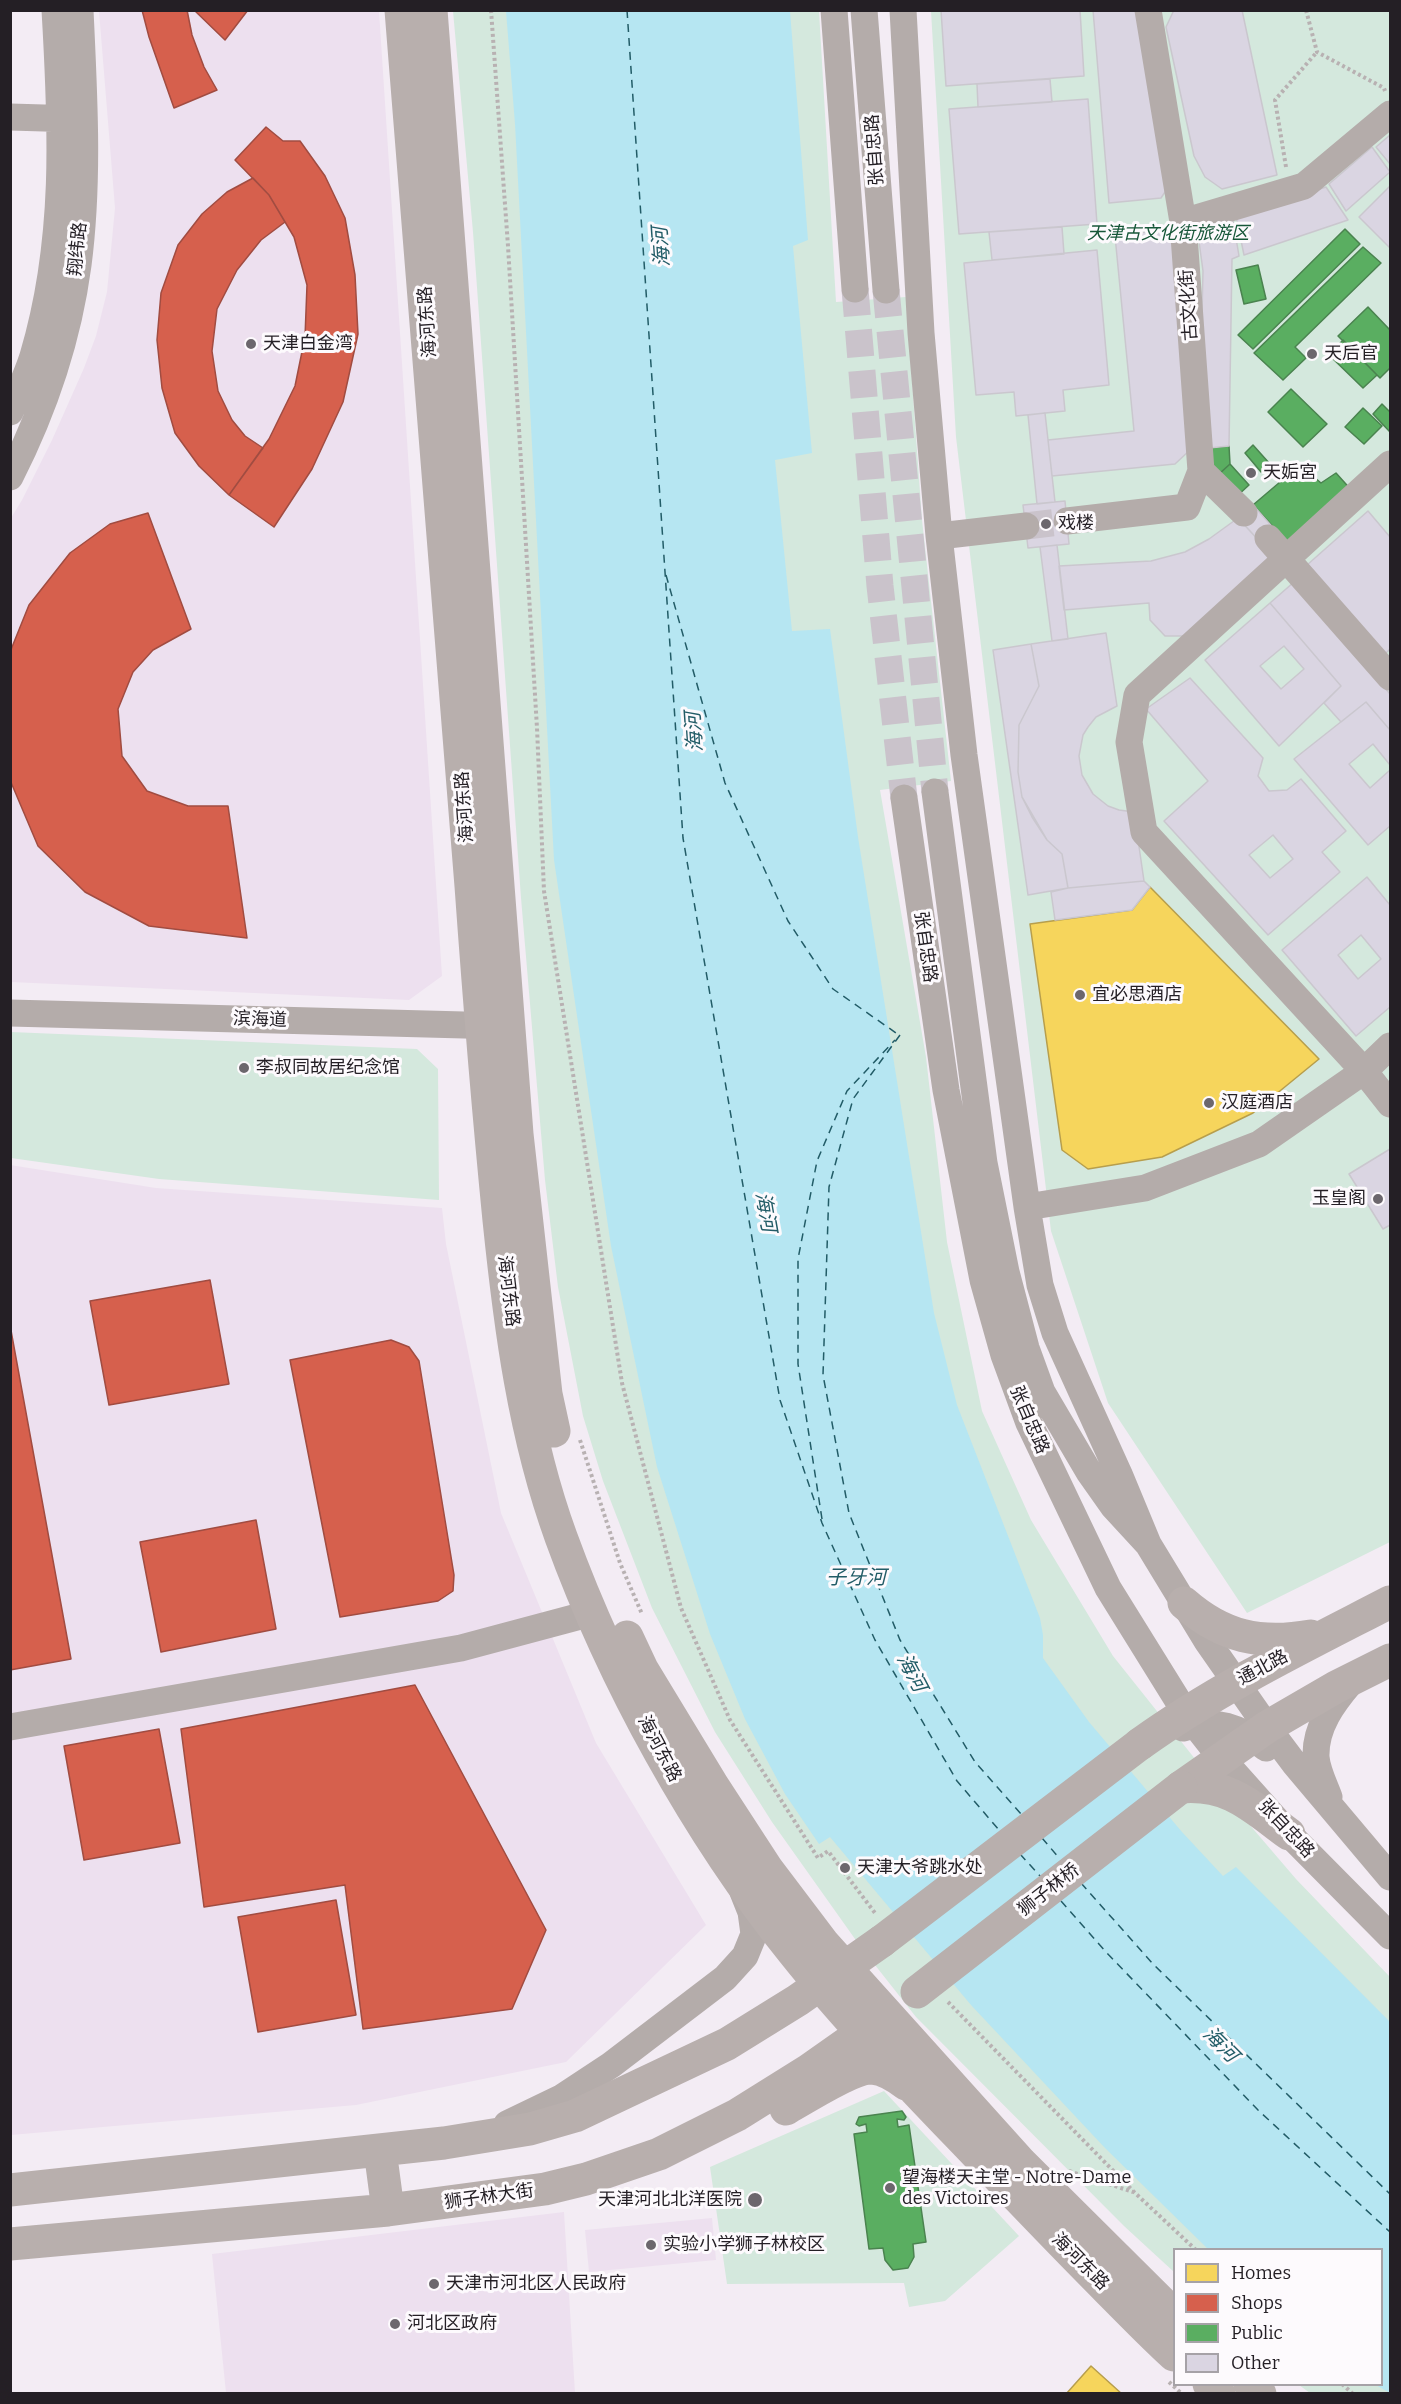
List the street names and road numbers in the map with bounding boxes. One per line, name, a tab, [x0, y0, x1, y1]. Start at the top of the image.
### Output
street label: 张自忠路	[862, 113, 888, 187]
street label: 翔纬路	[64, 221, 92, 277]
street label: 古文化街	[1176, 268, 1202, 342]
street label: 海河东路	[415, 285, 441, 359]
street label: 海河东路	[452, 770, 478, 844]
street label: 张自忠路	[909, 910, 941, 984]
street label: 滨海道	[233, 1008, 287, 1032]
street label: 海河东路	[493, 1254, 523, 1328]
street label: 张自忠路	[1005, 1383, 1053, 1457]
street label: 通北路	[1234, 1646, 1292, 1690]
street label: 海河东路	[633, 1712, 685, 1786]
street label: 张自忠路	[1254, 1795, 1318, 1863]
street label: 狮子林桥	[1014, 1859, 1084, 1921]
street label: 狮子林大街	[443, 2180, 535, 2214]
street label: 海河东路	[1047, 2229, 1113, 2295]

